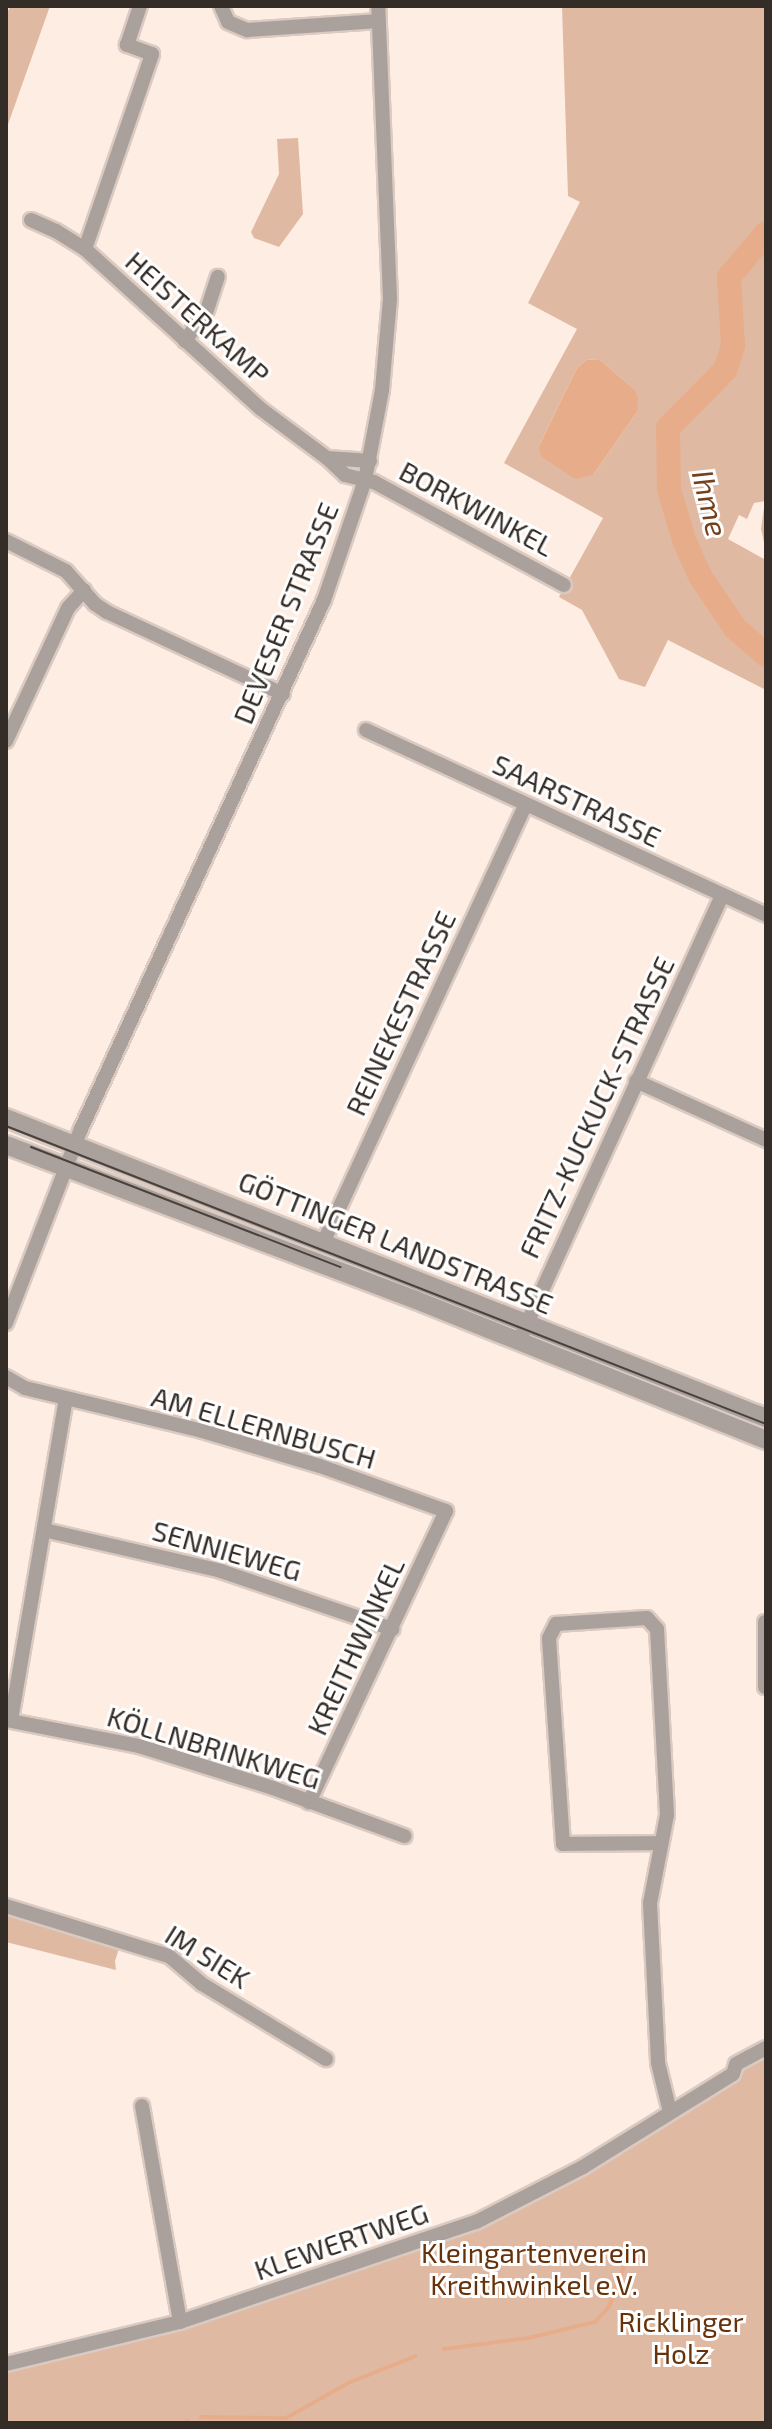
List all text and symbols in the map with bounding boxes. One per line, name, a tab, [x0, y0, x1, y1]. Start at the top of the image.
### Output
street label: HEISTERKAMP	[119, 244, 277, 390]
street label: BORKWINKEL	[394, 453, 560, 563]
water label: Ihme	[685, 466, 737, 540]
street label: DEVESER STRASSE	[225, 497, 345, 729]
street label: SAARSTRASSE	[488, 746, 666, 854]
street label: REINEKESTRASSE	[338, 905, 462, 1121]
street label: FRITZ-KUCKUCK-STRASSE	[511, 951, 681, 1263]
street label: GÖTTINGER LANDSTRASSE	[234, 1163, 558, 1321]
street label: AM ELLERNBUSCH	[148, 1379, 380, 1475]
street label: SENNIEWEG	[149, 1513, 305, 1587]
street label: KREITHWINKEL	[299, 1552, 411, 1740]
street label: KÖLLNBRINKWEG	[103, 1699, 325, 1795]
street label: IM SIEK	[159, 1917, 257, 1995]
street label: KLEWERTWEG	[250, 2196, 432, 2286]
park label: Kleingartenverein Kreithwinkel e.V.	[421, 2235, 647, 2301]
park label: Ricklinger Holz	[618, 2304, 744, 2370]

